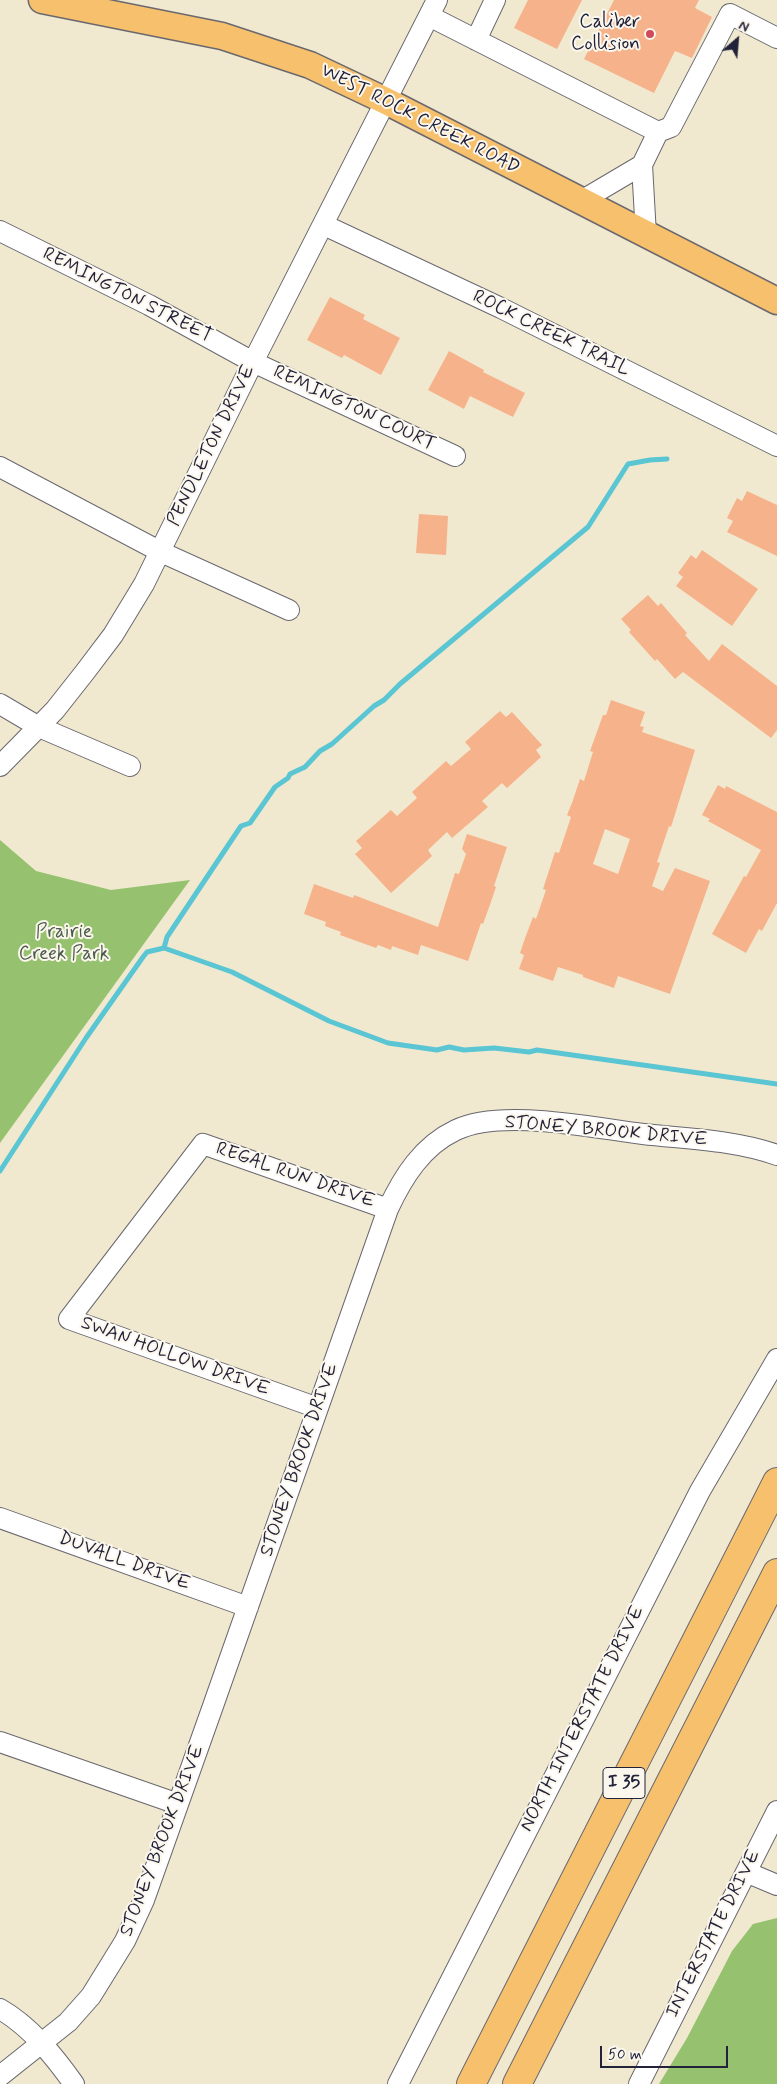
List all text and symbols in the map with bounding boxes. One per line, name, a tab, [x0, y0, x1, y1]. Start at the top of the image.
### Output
place label: Caliber Collision	[571, 12, 640, 56]
north arrow	[712, 15, 762, 65]
text: N	[736, 16, 752, 37]
marker: Caliber Collision	[644, 28, 656, 40]
street label: WEST ROCK CREEK ROAD	[317, 60, 523, 180]
street label: REMINGTON STREET	[38, 243, 216, 349]
street label: ROCK CREEK TRAIL	[468, 286, 634, 382]
street label: REMINGTON COURT	[269, 361, 439, 457]
street label: PENDLETON DRIVE	[163, 362, 261, 530]
park label: Prairie Creek Park	[19, 922, 109, 966]
street label: STONEY BROOK DRIVE	[504, 1112, 708, 1152]
street label: REGAL RUN DRIVE	[213, 1138, 377, 1214]
street label: SWAN HOLLOW DRIVE	[78, 1312, 272, 1402]
street label: STONEY BROOK DRIVE	[256, 1360, 344, 1560]
street label: DUVALL DRIVE	[55, 1528, 193, 1596]
street label: NORTH INTERSTATE DRIVE	[516, 1602, 650, 1836]
street label: STONEY BROOK DRIVE	[116, 1742, 210, 1940]
road number: I 35	[603, 1768, 645, 1799]
street label: INTERSTATE DRIVE	[662, 1846, 766, 2022]
scale bar	[602, 2036, 730, 2068]
text: 50 m	[608, 2045, 642, 2065]

